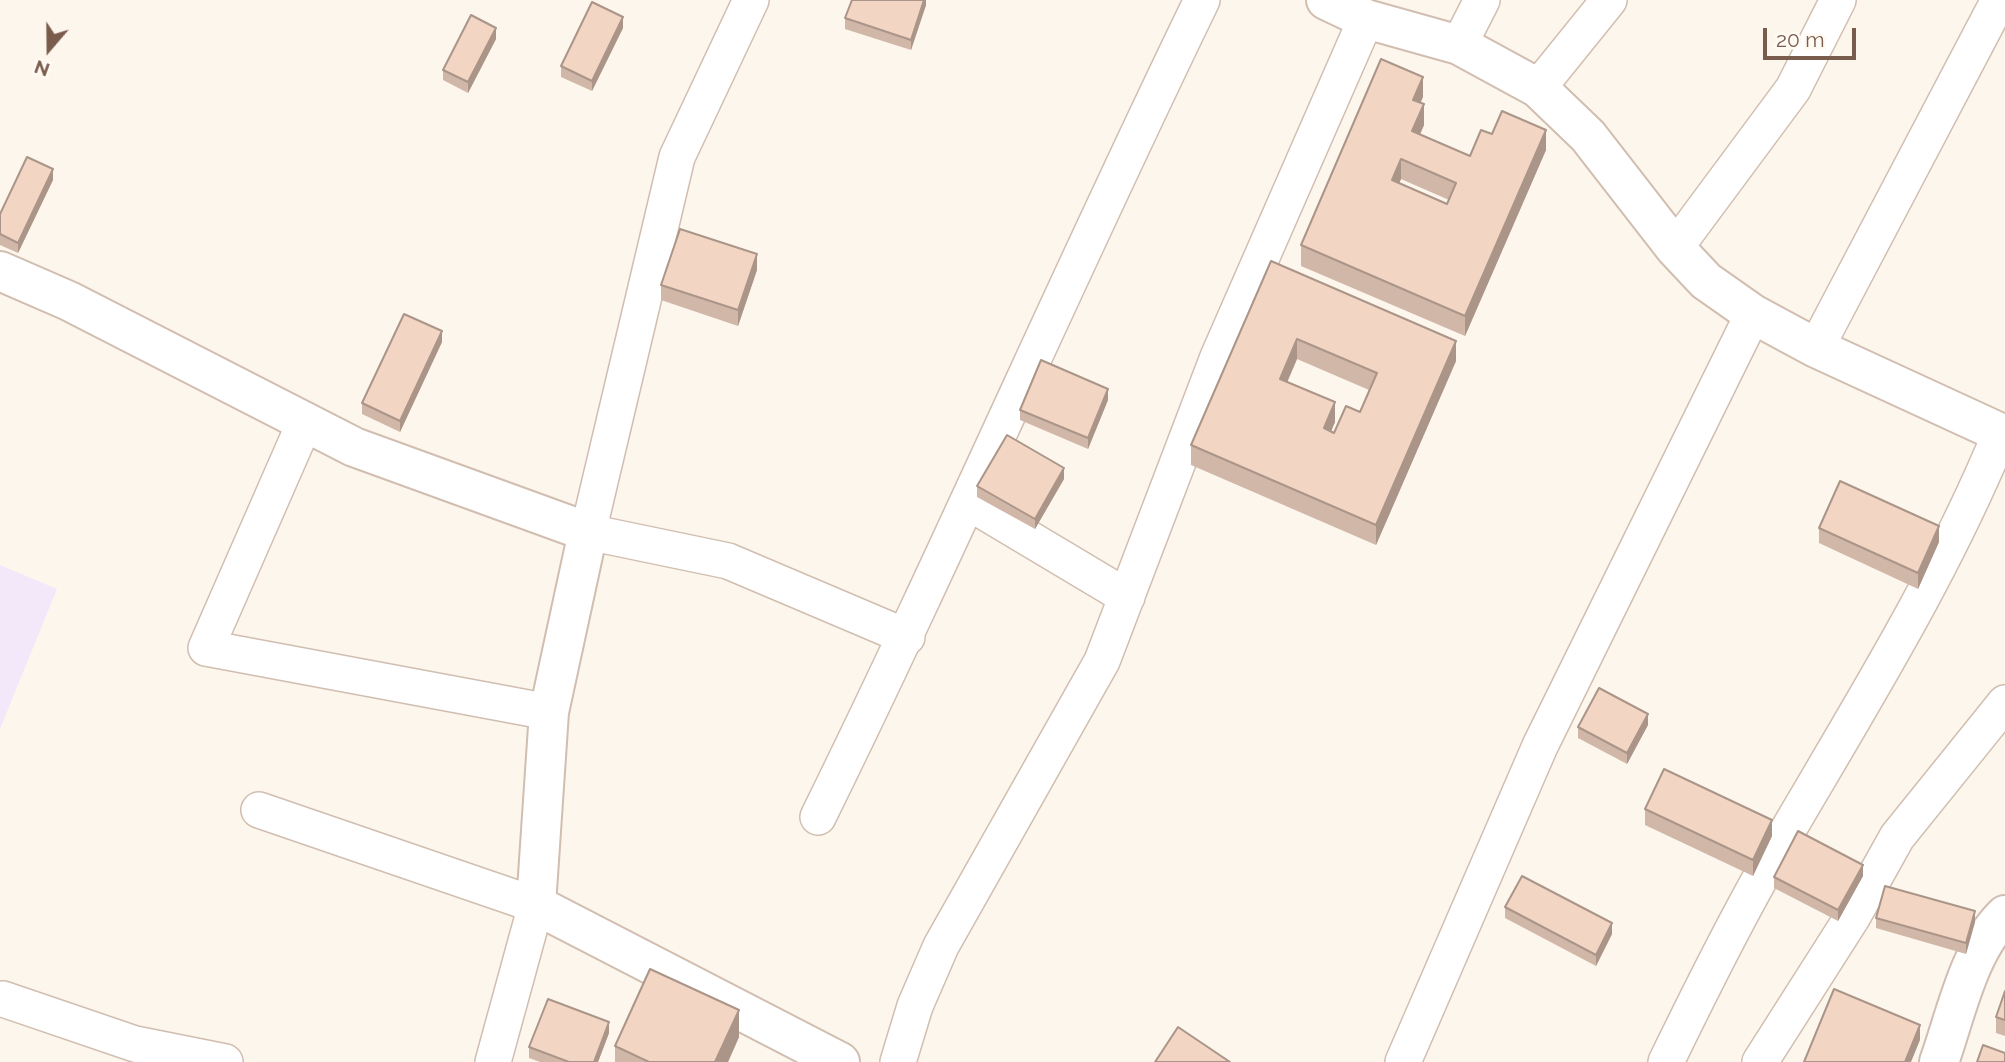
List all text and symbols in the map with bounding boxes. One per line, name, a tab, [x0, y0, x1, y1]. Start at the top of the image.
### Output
north arrow	[14, 14, 84, 84]
scale bar	[1767, 14, 1860, 58]
text: 20 m	[1776, 27, 1824, 52]
text: N	[31, 56, 52, 82]

